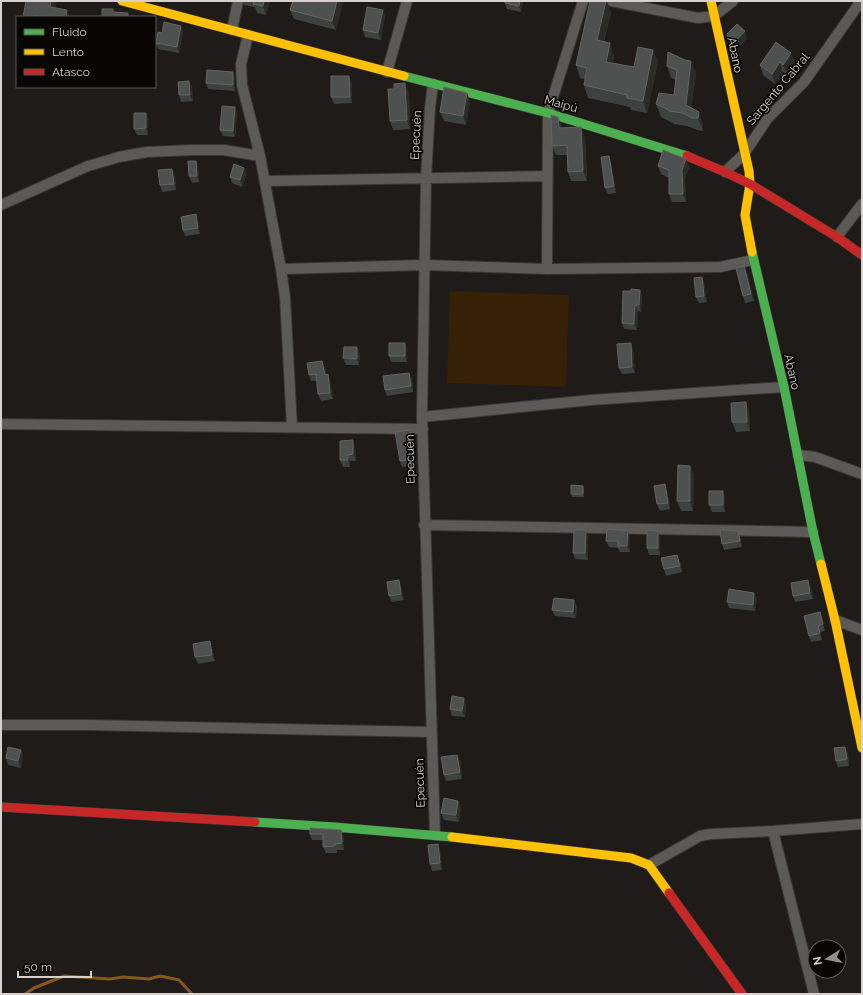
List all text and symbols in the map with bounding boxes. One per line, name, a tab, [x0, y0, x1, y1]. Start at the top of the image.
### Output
legend	[16, 16, 156, 88]
text: Fluido	[52, 25, 87, 39]
street label: Abano	[724, 36, 746, 74]
text: Lento	[52, 45, 84, 59]
street label: Sargento Cabral	[744, 50, 813, 128]
text: Atasco	[52, 65, 90, 79]
street label: Maipú	[543, 93, 579, 115]
street label: Epecuén	[408, 110, 424, 160]
street label: Abano	[781, 353, 803, 391]
street label: Epecuén	[403, 434, 417, 484]
street label: Epecuén	[412, 758, 428, 808]
north arrow	[807, 939, 847, 979]
scale bar	[18, 953, 91, 979]
text: N	[810, 955, 825, 966]
text: 50 m	[24, 960, 52, 974]

